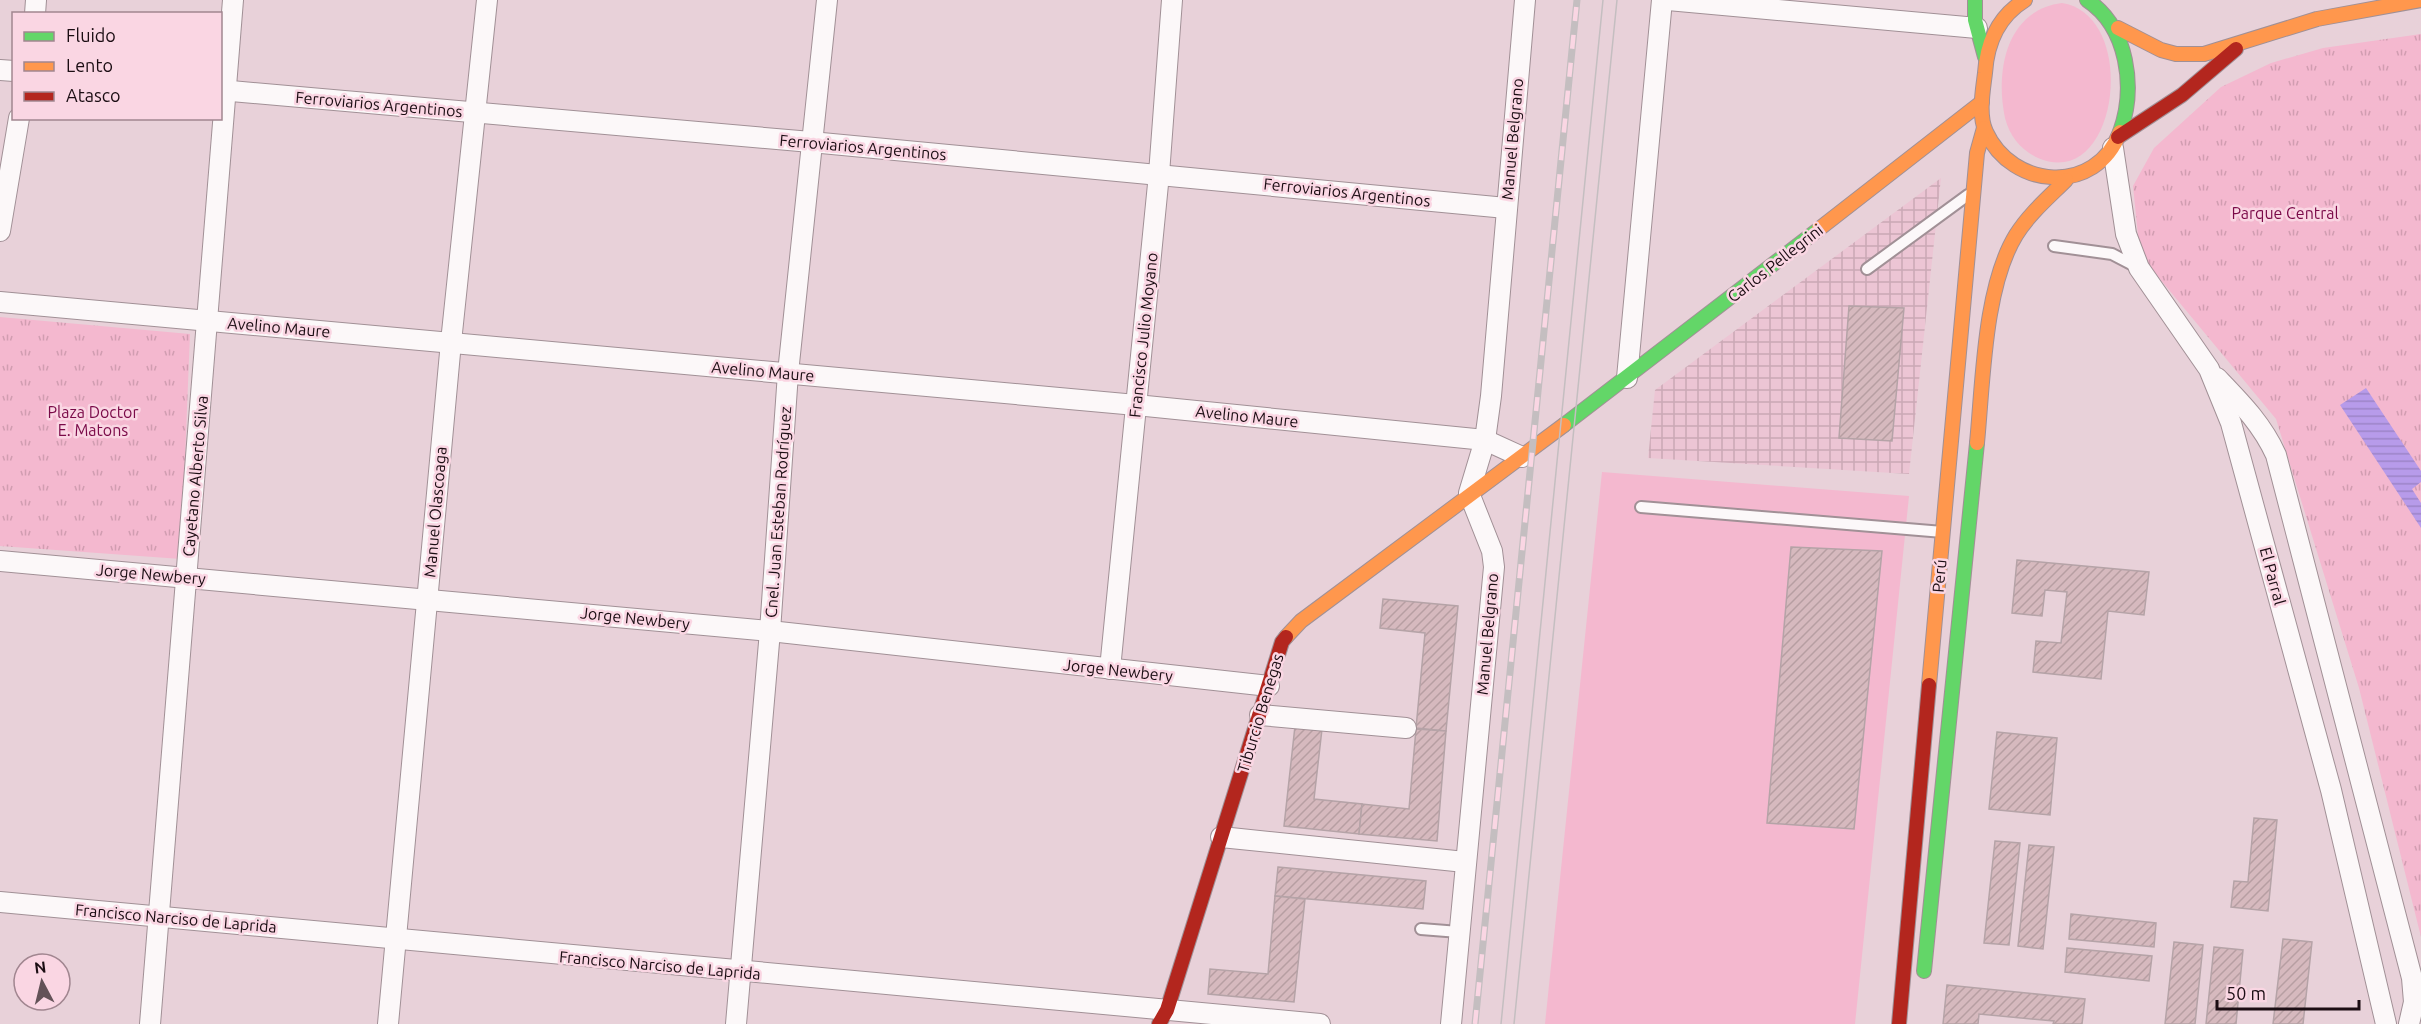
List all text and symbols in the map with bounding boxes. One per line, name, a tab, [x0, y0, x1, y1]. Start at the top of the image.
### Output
legend	[12, 12, 222, 120]
text: Fluido	[66, 25, 116, 45]
text: Lento	[66, 55, 113, 75]
street label: Manuel Belgrano	[1498, 77, 1526, 201]
text: Atasco	[66, 85, 121, 105]
street label: Ferroviarios Argentinos	[295, 88, 463, 120]
street label: Ferroviarios Argentinos	[779, 131, 947, 163]
street label: Ferroviarios Argentinos	[1263, 174, 1431, 210]
park label: Parque Central	[2231, 204, 2339, 222]
street label: Carlos Pellegrini	[1724, 220, 1826, 306]
street label: Francisco Julio Moyano	[1125, 252, 1161, 418]
street label: Avelino Maure	[227, 314, 331, 340]
street label: Avelino Maure	[711, 358, 815, 384]
street label: Cayetano Alberto Silva	[179, 395, 211, 557]
street label: Avelino Maure	[1195, 402, 1299, 430]
park label: Plaza Doctor E. Matons	[47, 403, 139, 439]
street label: Cnel. Juan Esteban Rodríguez	[762, 406, 794, 618]
street label: Manuel Olascoaga	[420, 446, 450, 578]
street label: El Parral	[2257, 545, 2289, 607]
street label: Perú	[1929, 559, 1949, 593]
street label: Jorge Newbery	[95, 560, 207, 588]
street label: Manuel Belgrano	[1473, 572, 1501, 696]
street label: Jorge Newbery	[579, 603, 691, 633]
street label: Tiburcio Benegas	[1233, 651, 1287, 775]
street label: Jorge Newbery	[1062, 655, 1174, 685]
street label: Francisco Narciso de Laprida	[74, 900, 278, 936]
street label: Francisco Narciso de Laprida	[558, 947, 762, 983]
north arrow	[12, 952, 72, 1012]
text: N	[33, 957, 47, 977]
scale bar	[2217, 973, 2360, 1011]
text: 50 m	[2226, 983, 2266, 1003]

